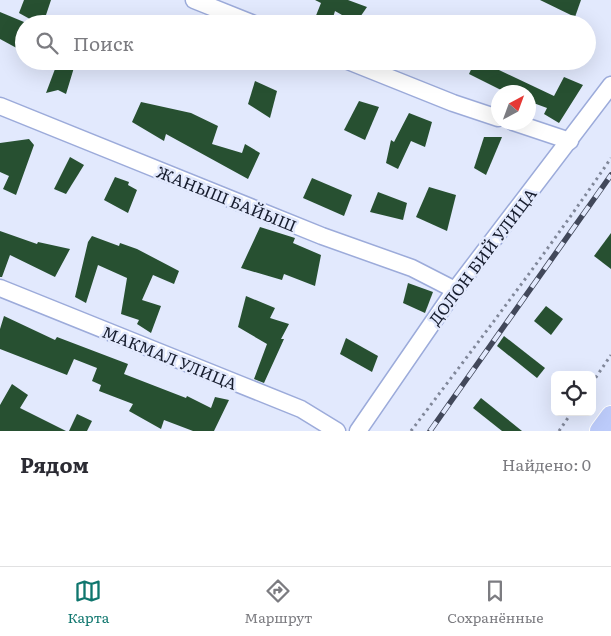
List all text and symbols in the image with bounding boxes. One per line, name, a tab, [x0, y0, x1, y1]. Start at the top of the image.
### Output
search box	[15, 15, 596, 70]
icon: search	[33, 29, 61, 57]
text: Поиск	[73, 29, 134, 57]
north arrow	[491, 85, 536, 130]
street label: ЖАНЫШ БАЙЫШ	[153, 159, 301, 237]
street label: ДОЛОН БИЙ УЛИЦА	[422, 182, 542, 330]
street label: МАКМАЛ УЛИЦА	[99, 319, 241, 395]
map controls	[551, 371, 596, 416]
button: locate	[551, 371, 596, 416]
text: Рядом	[20, 448, 89, 479]
text: Найдено: 0	[502, 452, 591, 476]
tab: Карта	[67, 577, 109, 627]
tab: Маршрут	[244, 577, 312, 627]
tab: Сохранённые	[447, 577, 544, 627]

